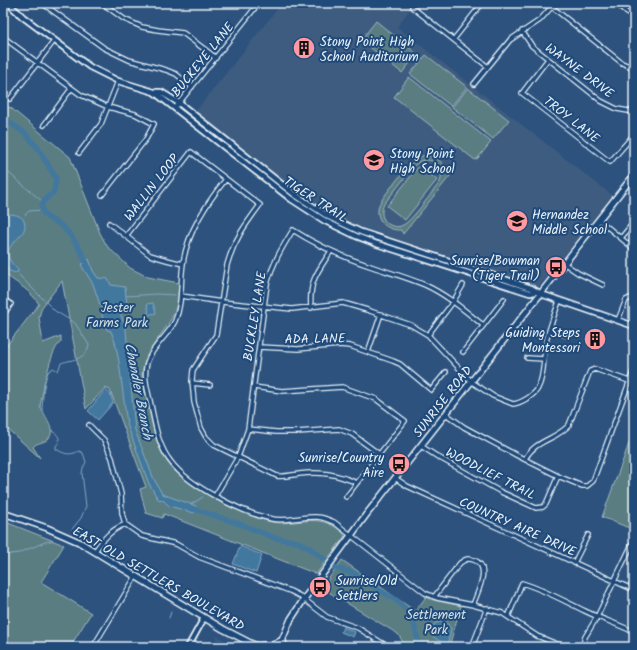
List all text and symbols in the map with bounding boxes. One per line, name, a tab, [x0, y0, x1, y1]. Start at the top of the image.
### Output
street label: BUCKEYE LANE	[166, 18, 240, 102]
place label: Stony Point High School Auditorium	[320, 32, 419, 68]
building icon: Stony Point High School Auditorium	[291, 35, 317, 61]
street label: WAYNE DRIVE	[540, 38, 618, 104]
street label: TROY LANE	[538, 91, 604, 149]
place label: Stony Point High School	[390, 144, 455, 180]
school or university icon: Stony Point High School	[361, 147, 387, 173]
street label: WALLIN LOOP	[119, 149, 186, 226]
street label: TIGER TRAIL	[279, 172, 351, 229]
place label: Hernandez Middle School	[532, 205, 607, 241]
school or university icon: Hernandez Middle School	[504, 208, 530, 234]
place label: Sunrise/Bowman (Tiger Trail)	[450, 251, 540, 287]
bus stop icon: Sunrise/Bowman (Tiger Trail)	[543, 254, 569, 280]
street label: BUCKLEY LANE	[238, 270, 273, 362]
park label: Jester Farms Park	[86, 298, 149, 334]
place label: Guiding Steps Montessori	[505, 323, 581, 359]
building icon: Guiding Steps Montessori	[582, 326, 608, 352]
street label: ADA LANE	[284, 328, 346, 351]
water label: Chandler Branch	[118, 341, 158, 443]
street label: SUNRISE ROAD	[408, 361, 478, 443]
street label: WOODLIEF TRAIL	[442, 443, 539, 506]
place label: Sunrise/Country Aire	[298, 448, 385, 484]
bus stop icon: Sunrise/Country Aire	[386, 451, 412, 477]
street label: COUNTRY AIRE DRIVE	[455, 492, 580, 563]
street label: EAST OLD SETTLERS BOULEVARD	[68, 521, 248, 637]
place label: Sunrise/Old Settlers	[336, 571, 398, 607]
bus stop icon: Sunrise/Old Settlers	[307, 574, 333, 600]
park label: Settlement Park	[406, 605, 467, 641]

